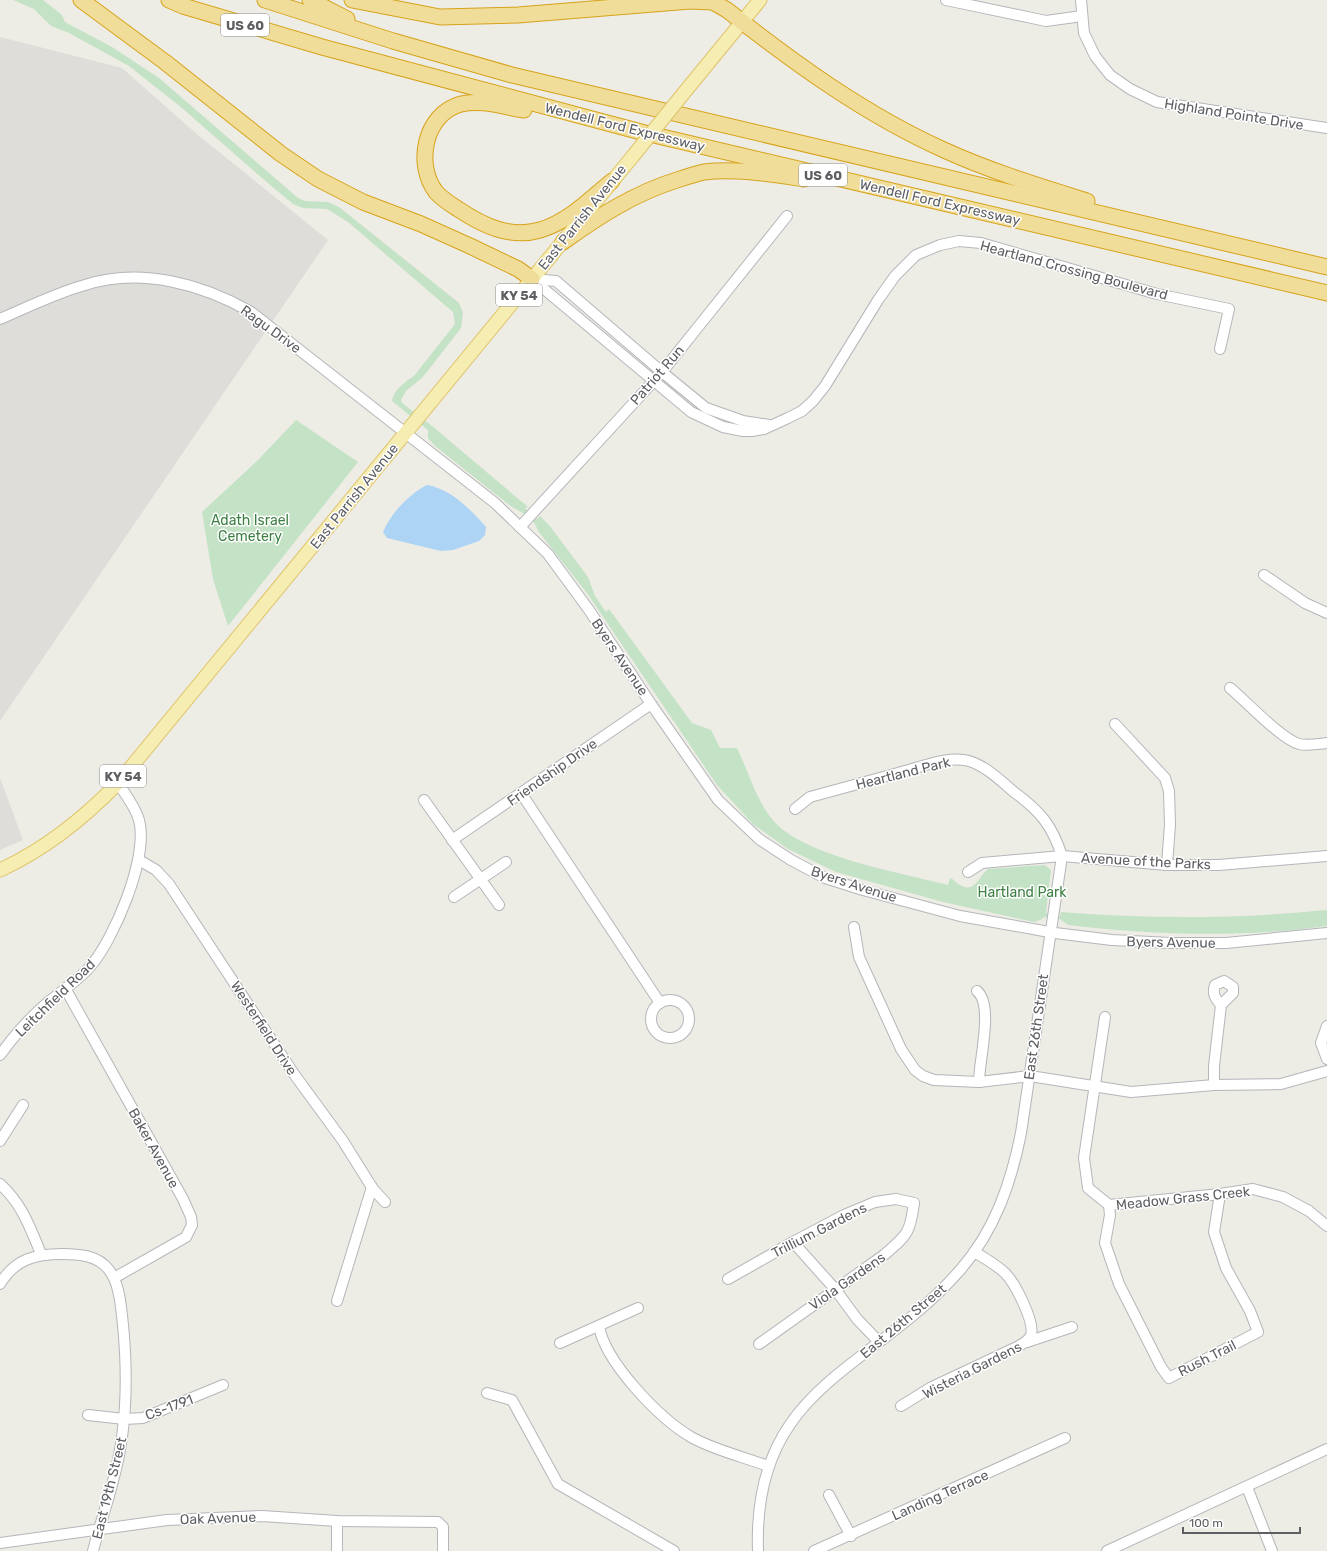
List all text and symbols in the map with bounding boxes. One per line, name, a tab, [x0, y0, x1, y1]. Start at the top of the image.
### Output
road number: US 60	[221, 14, 269, 36]
street label: Highland Pointe Drive	[1163, 95, 1305, 134]
street label: Wendell Ford Expressway	[543, 99, 707, 156]
street label: East Parrish Avenue	[535, 161, 630, 273]
road number: US 60	[799, 164, 847, 186]
street label: Wendell Ford Expressway	[858, 176, 1022, 229]
street label: Heartland Crossing Boulevard	[978, 237, 1170, 304]
road number: KY 54	[496, 284, 542, 306]
street label: Ragu Drive	[237, 302, 304, 357]
street label: Patriot Run	[627, 342, 688, 409]
street label: East Parrish Avenue	[307, 440, 402, 552]
park label: Adath Israel Cemetery	[211, 512, 289, 545]
street label: Byers Avenue	[588, 616, 652, 699]
street label: Friendship Drive	[504, 735, 601, 810]
street label: Heartland Park	[854, 753, 953, 793]
road number: KY 54	[100, 765, 146, 787]
street label: Avenue of the Parks	[1081, 850, 1211, 873]
street label: Byers Avenue	[809, 863, 899, 906]
park label: Hartland Park	[977, 884, 1067, 901]
street label: Byers Avenue	[1126, 933, 1216, 952]
street label: Leitchfield Road	[12, 956, 99, 1041]
street label: East 26th Street	[1021, 972, 1052, 1081]
street label: Westerfield Drive	[227, 978, 300, 1079]
street label: Baker Avenue	[125, 1105, 183, 1191]
street label: Meadow Grass Creek	[1115, 1183, 1252, 1214]
street label: Trillium Gardens	[769, 1199, 870, 1262]
street label: Viola Gardens	[806, 1249, 889, 1314]
street label: East 26th Street	[857, 1280, 950, 1362]
street label: Rush Trail	[1175, 1337, 1239, 1380]
street label: Wisteria Gardens	[920, 1338, 1025, 1403]
street label: Cs-1791	[143, 1391, 196, 1424]
street label: East 19th Street	[89, 1435, 130, 1541]
street label: Landing Terrace	[889, 1466, 991, 1524]
street label: Oak Avenue	[180, 1509, 257, 1528]
scale bar	[1183, 1509, 1300, 1535]
text: 100 m	[1189, 1516, 1223, 1530]

